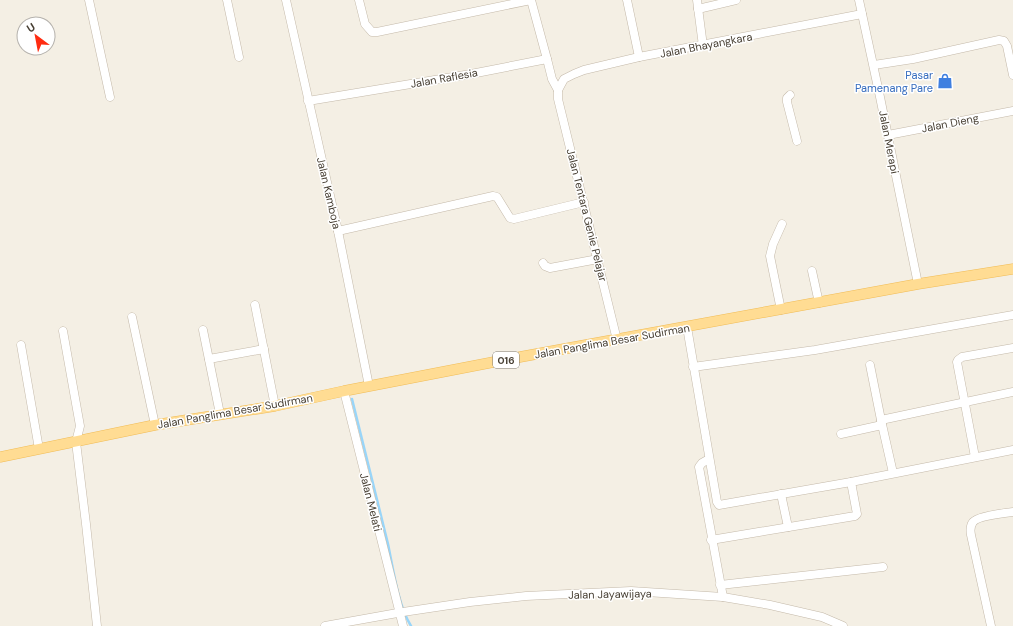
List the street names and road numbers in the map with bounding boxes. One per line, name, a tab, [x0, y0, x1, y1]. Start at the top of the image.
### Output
street label: Jalan Bhayangkara	[659, 29, 753, 61]
street label: Jalan Raflesia	[409, 65, 479, 91]
street label: Jalan Merapi	[876, 109, 902, 175]
street label: Jalan Dieng	[920, 111, 980, 135]
street label: Jalan Tentara Genie Pelajar	[564, 147, 610, 283]
street label: Jalan Kamboja	[314, 156, 344, 230]
street label: Jalan Panglima Besar Sudirman	[533, 320, 691, 362]
road number: 016	[493, 352, 519, 368]
street label: Jalan Panglima Besar Sudirman	[156, 390, 314, 432]
street label: Jalan Melati	[357, 471, 385, 533]
street label: Jalan Jayawijaya	[568, 586, 652, 602]

